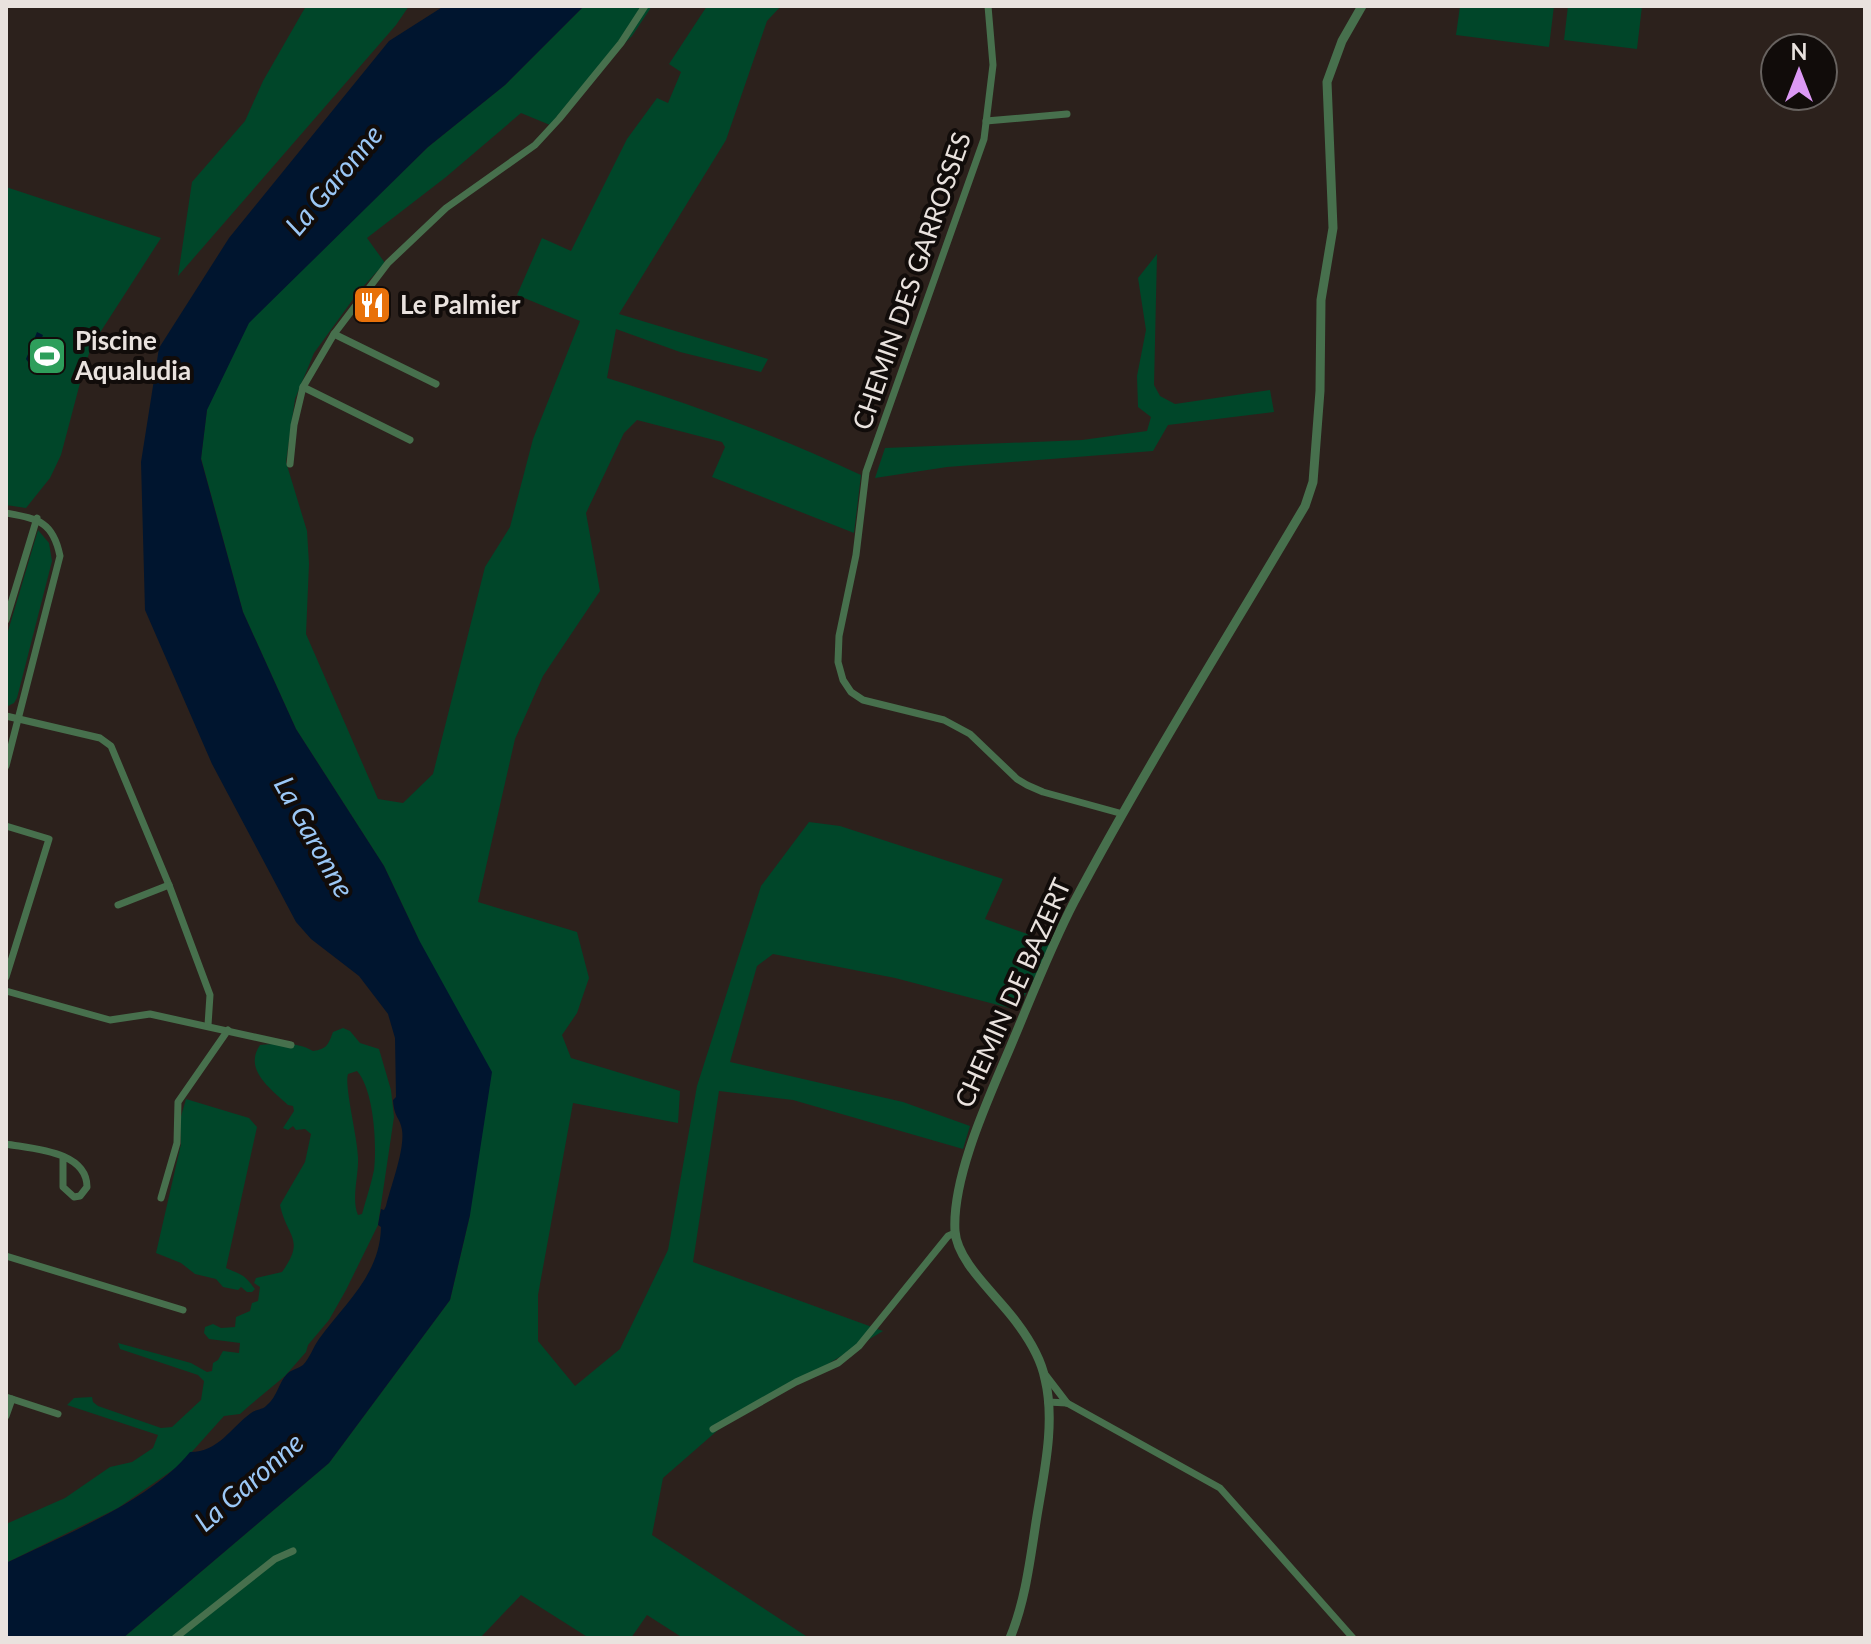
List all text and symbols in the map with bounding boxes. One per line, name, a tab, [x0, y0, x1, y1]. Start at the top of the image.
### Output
north arrow	[1759, 32, 1839, 112]
text: N	[1791, 38, 1807, 65]
water label: La Garonne	[277, 117, 389, 241]
street label: CHEMIN DES GARROSSES	[845, 128, 977, 434]
restaurant icon: Le Palmier	[351, 284, 393, 326]
place label: Le Palmier	[400, 288, 521, 320]
place label: Piscine Aqualudia	[74, 324, 191, 386]
sports icon: Piscine Aqualudia	[26, 335, 68, 377]
water label: La Garonne	[268, 770, 362, 903]
street label: CHEMIN DE BAZERT	[947, 873, 1077, 1112]
water label: La Garonne	[187, 1425, 310, 1538]

